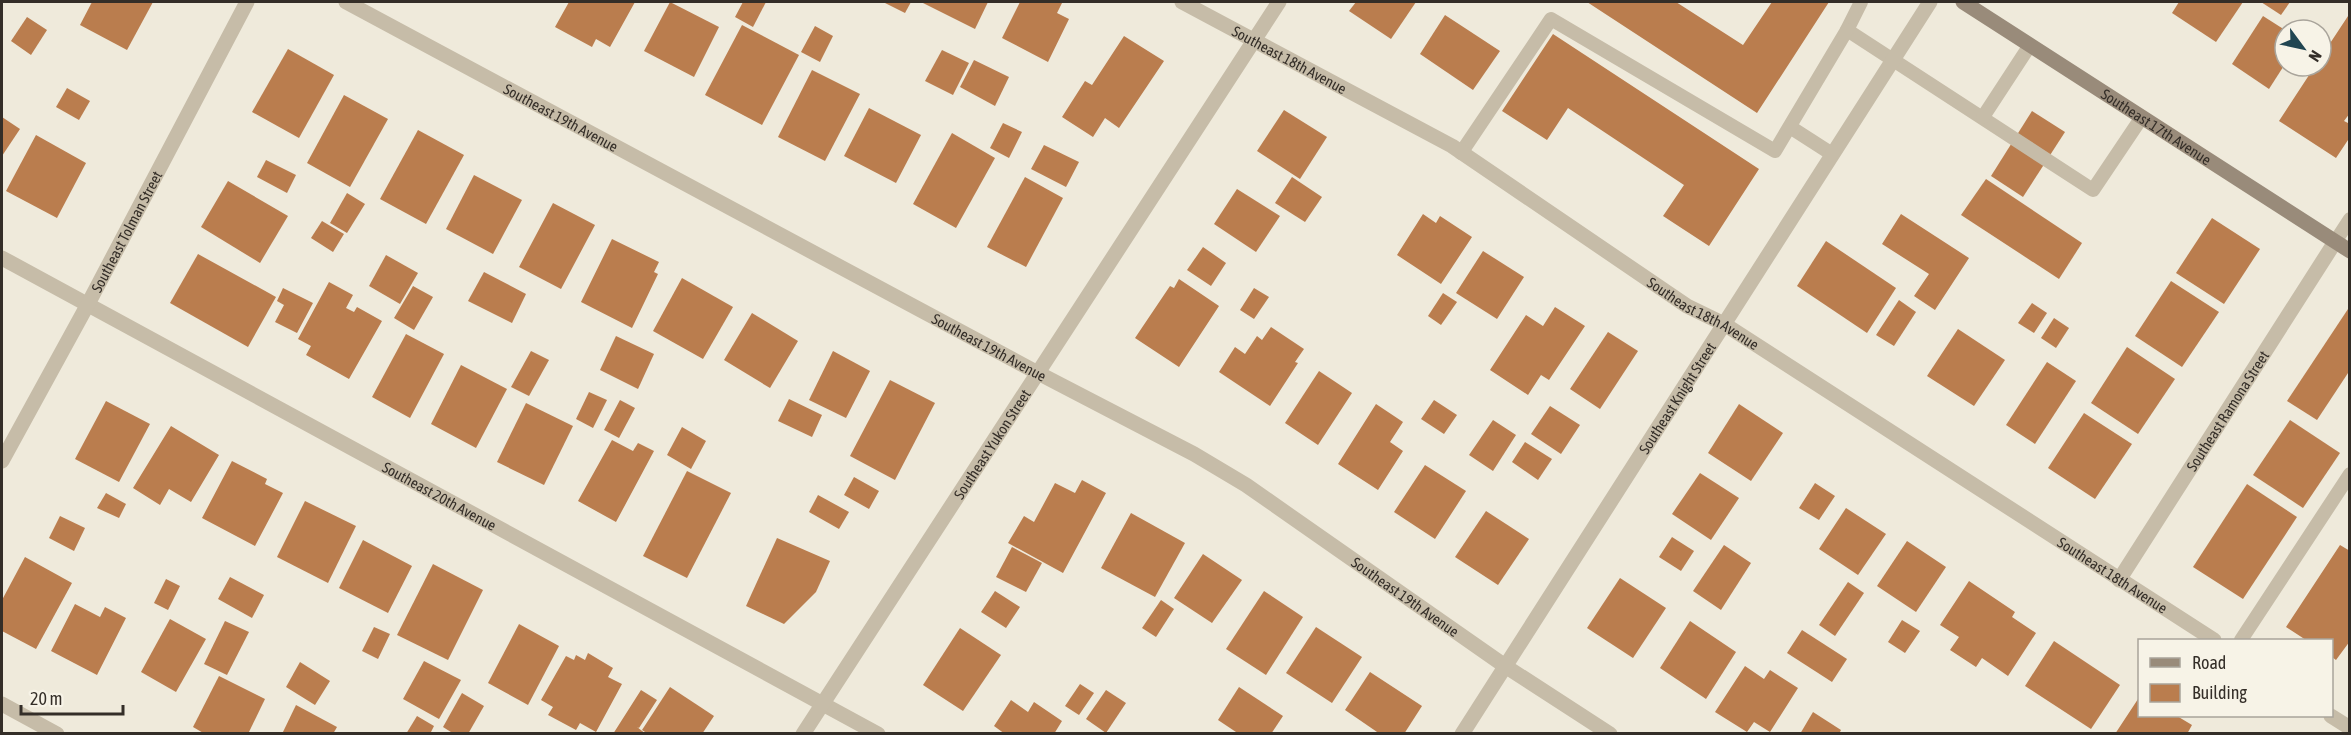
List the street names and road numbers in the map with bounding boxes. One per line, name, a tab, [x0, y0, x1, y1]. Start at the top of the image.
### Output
street label: Southeast 18th Avenue	[1230, 22, 1350, 97]
street label: Southeast 19th Avenue	[501, 80, 621, 155]
street label: Southeast 17th Avenue	[2098, 85, 2215, 168]
street label: Southeast Tolman Street	[87, 168, 165, 295]
street label: Southeast 18th Avenue	[1644, 273, 1762, 353]
street label: Southeast 19th Avenue	[929, 309, 1049, 384]
street label: Southeast Knight Street	[1635, 339, 1719, 457]
street label: Southeast Ramona Street	[2183, 347, 2272, 474]
street label: Southeast Yukon Street	[950, 386, 1033, 502]
street label: Southeast 20th Avenue	[380, 458, 500, 534]
street label: Southeast 18th Avenue	[2055, 533, 2171, 616]
street label: Southeast 19th Avenue	[1348, 553, 1463, 640]

